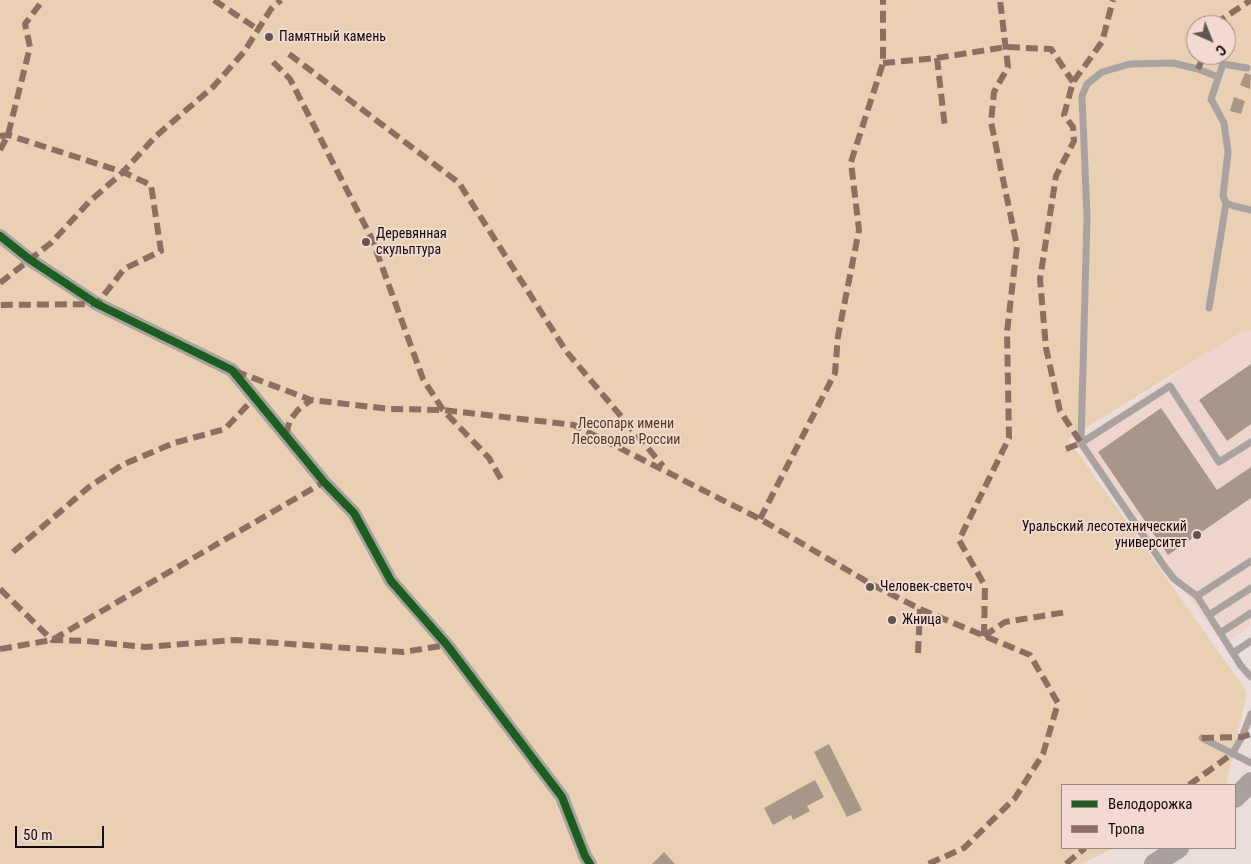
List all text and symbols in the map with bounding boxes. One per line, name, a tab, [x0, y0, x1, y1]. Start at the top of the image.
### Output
north arrow	[1186, 15, 1236, 65]
place label: Памятный камень	[279, 29, 386, 45]
marker: Памятный камень	[263, 31, 275, 43]
text: С	[1212, 42, 1229, 59]
place label: Деревянная скульптура	[376, 226, 447, 258]
marker: Деревянная скульптура	[360, 236, 372, 248]
park label: Лесопарк имени Лесоводов России	[572, 416, 680, 448]
place label: Уральский лесотехнический университет	[1022, 519, 1187, 552]
marker: Уральский лесотехнический университет	[1191, 529, 1203, 541]
place label: Человек-светоч	[880, 579, 972, 595]
marker: Человек-светоч	[864, 581, 876, 593]
place label: Жница	[902, 612, 941, 628]
marker: Жница	[886, 614, 898, 626]
legend	[1061, 784, 1236, 849]
text: Велодорожка	[1108, 795, 1193, 813]
scale bar	[18, 816, 106, 848]
text: Тропа	[1108, 820, 1145, 838]
text: 50 m	[23, 826, 53, 844]

